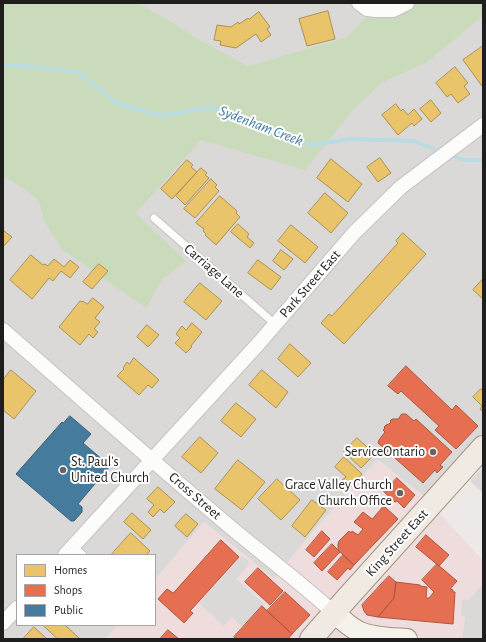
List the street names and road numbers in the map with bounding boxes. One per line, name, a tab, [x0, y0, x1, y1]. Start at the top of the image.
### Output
street label: Carriage Lane	[181, 240, 247, 302]
street label: Park Street East	[276, 247, 344, 321]
street label: Cross Street	[165, 469, 225, 523]
street label: King Street East	[362, 506, 432, 580]

